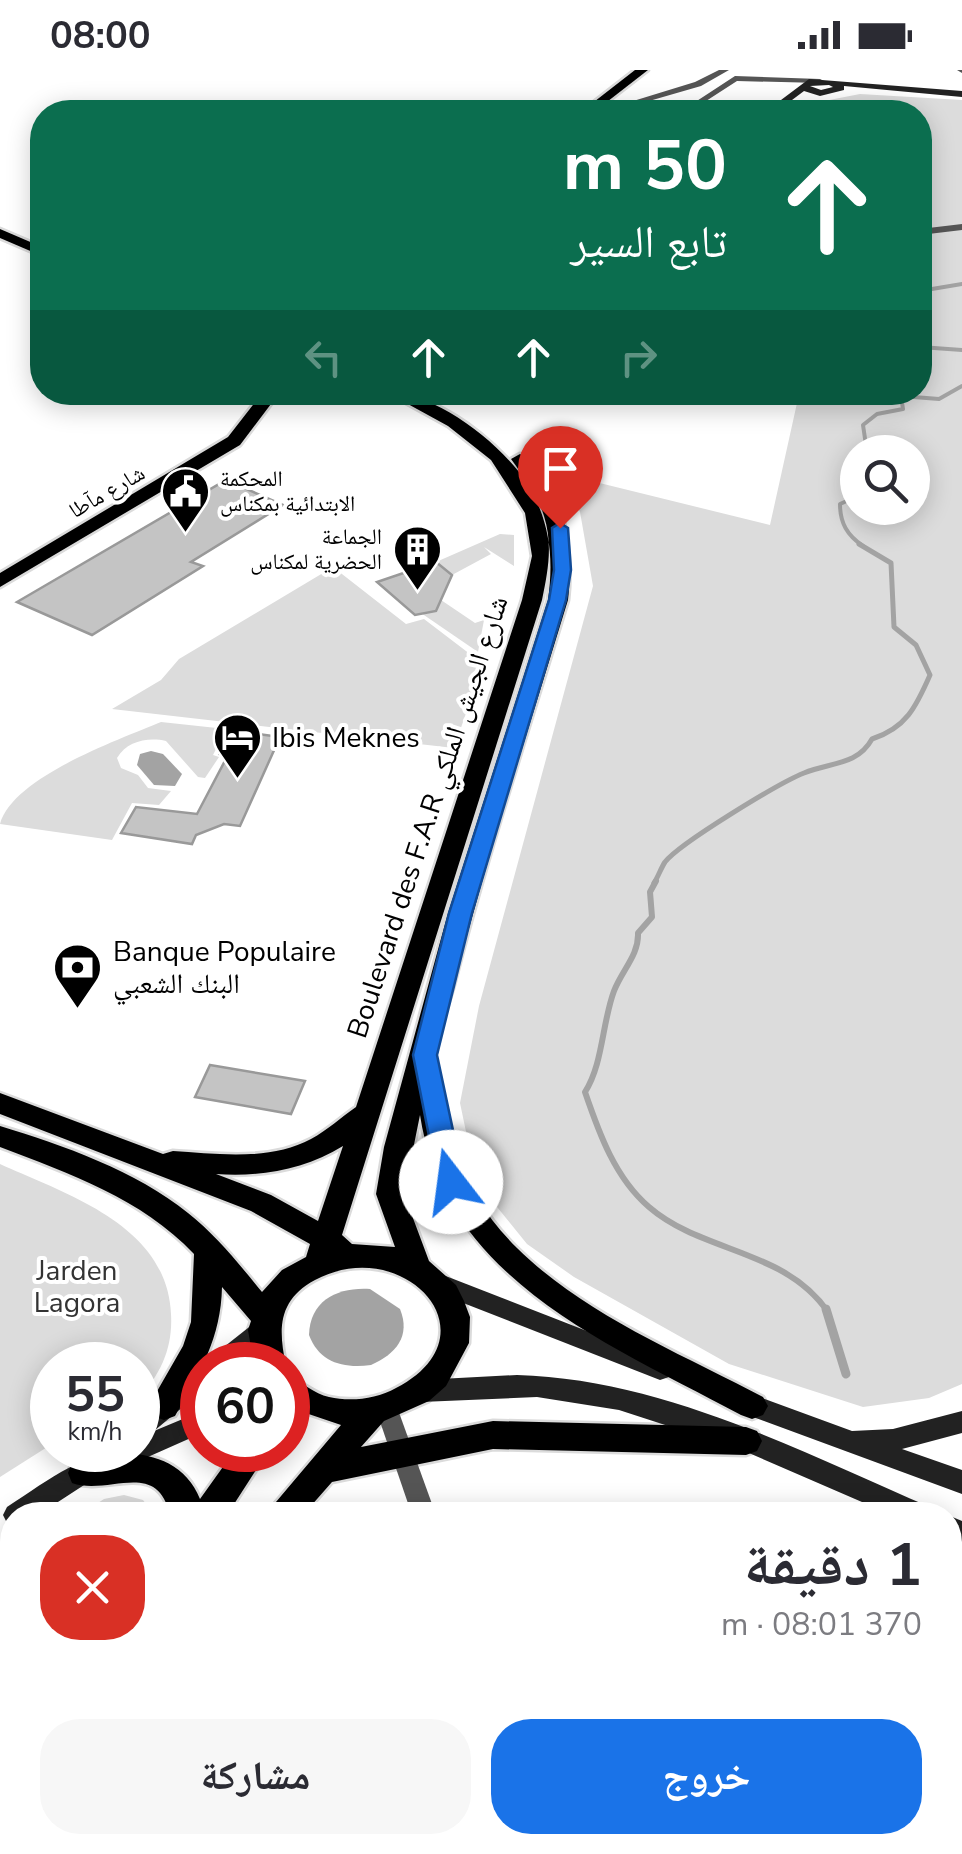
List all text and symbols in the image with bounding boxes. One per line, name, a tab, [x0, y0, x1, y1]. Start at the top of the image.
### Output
text: 08:00	[50, 10, 151, 61]
text: 50 m	[563, 118, 727, 214]
icon: ahead	[762, 140, 892, 270]
text: تابع السير	[570, 212, 727, 273]
icon: left	[296, 330, 351, 385]
icon: ahead	[401, 330, 456, 385]
icon: ahead	[506, 330, 561, 385]
icon: right	[611, 330, 666, 385]
pin	[518, 426, 603, 529]
map controls	[840, 435, 930, 525]
button: search	[840, 435, 930, 525]
icon: arrive	[533, 441, 588, 496]
street label: شارع مآطا	[63, 458, 151, 526]
place label: المحكمة الابتدائية بمكناس	[220, 464, 355, 519]
public building icon: المحكمة الابتدائية بمكناس	[159, 466, 211, 534]
place label: الجماعة الحضرية لمكناس	[250, 522, 382, 577]
building icon: الجماعة الحضرية لمكناس	[391, 524, 443, 592]
street label: Boulevard des F.A.R شارع الجيش الملكي	[338, 591, 521, 1044]
hotel icon: Ibis Meknes	[211, 712, 263, 780]
place label: Ibis Meknes	[272, 719, 420, 757]
place label: Banque Populaire البنك الشعبي	[113, 933, 336, 1006]
bank icon: Banque Populaire البنك الشعبي	[52, 942, 104, 1010]
position arrow	[399, 1130, 503, 1234]
park label: Jarden Lagora	[34, 1252, 120, 1322]
speed limit sign: 60	[180, 1342, 310, 1472]
text: 55	[65, 1360, 125, 1429]
text: km/h	[67, 1415, 123, 1449]
text: 1 دقيقة	[744, 1524, 922, 1606]
button: close	[40, 1535, 145, 1640]
text: 370 m · 08:01	[721, 1603, 922, 1646]
button: مشاركة	[40, 1719, 471, 1834]
button: خروج	[491, 1719, 922, 1834]

